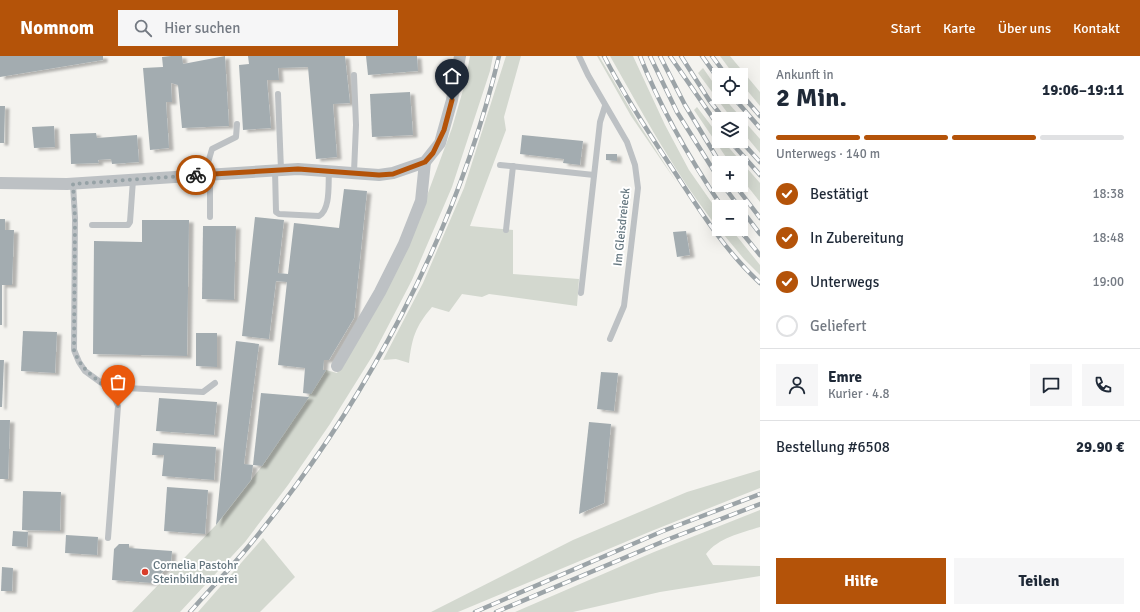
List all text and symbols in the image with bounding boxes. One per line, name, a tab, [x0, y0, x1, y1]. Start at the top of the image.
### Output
search box	[118, 10, 398, 46]
text: Nomnom	[20, 16, 94, 40]
icon: search	[132, 17, 154, 39]
text: Hier suchen	[164, 19, 240, 37]
text: Start	[891, 20, 921, 37]
text: Karte	[943, 20, 976, 37]
text: Über uns	[998, 20, 1051, 37]
text: Kontakt	[1073, 20, 1120, 37]
pin	[435, 59, 469, 100]
icon: home	[441, 65, 463, 87]
text: Ankunft in	[776, 67, 834, 83]
map controls	[712, 68, 748, 236]
button: locate	[712, 68, 748, 104]
text: 19:06–19:11	[1042, 81, 1124, 99]
text: 2 Min.	[776, 82, 847, 114]
button: layers	[712, 112, 748, 148]
text: Unterwegs · 140 m	[776, 146, 880, 162]
courier	[176, 155, 216, 195]
button: +	[712, 156, 748, 192]
icon: bike	[185, 164, 207, 186]
icon: check	[776, 183, 798, 205]
text: Bestätigt	[810, 185, 868, 203]
text: 18:38	[1092, 186, 1124, 202]
street label: Im Gleisdreieck	[610, 187, 634, 267]
button: −	[712, 200, 748, 236]
icon: check	[776, 227, 798, 249]
text: In Zubereitung	[810, 229, 904, 247]
text: 18:48	[1092, 230, 1124, 246]
icon: check	[776, 271, 798, 293]
text: Unterwegs	[810, 273, 879, 291]
text: 19:00	[1092, 274, 1124, 290]
text: Geliefert	[810, 317, 867, 335]
button: person	[776, 364, 818, 406]
button: chat	[1030, 364, 1072, 406]
button: phone	[1082, 364, 1124, 406]
pin	[101, 365, 135, 406]
text: Emre	[828, 368, 862, 386]
icon: bag	[107, 371, 129, 393]
text: Kurier · 4.8	[828, 386, 890, 402]
text: Bestellung #6508	[776, 438, 890, 456]
text: 29.90 €	[1076, 438, 1124, 456]
place label: Cornelia Pastohr Steinbildhauerei	[153, 558, 239, 587]
button: Hilfe	[776, 558, 946, 604]
button: Teilen	[954, 558, 1124, 604]
marker: Cornelia Pastohr Steinbildhauerei	[140, 567, 150, 577]

